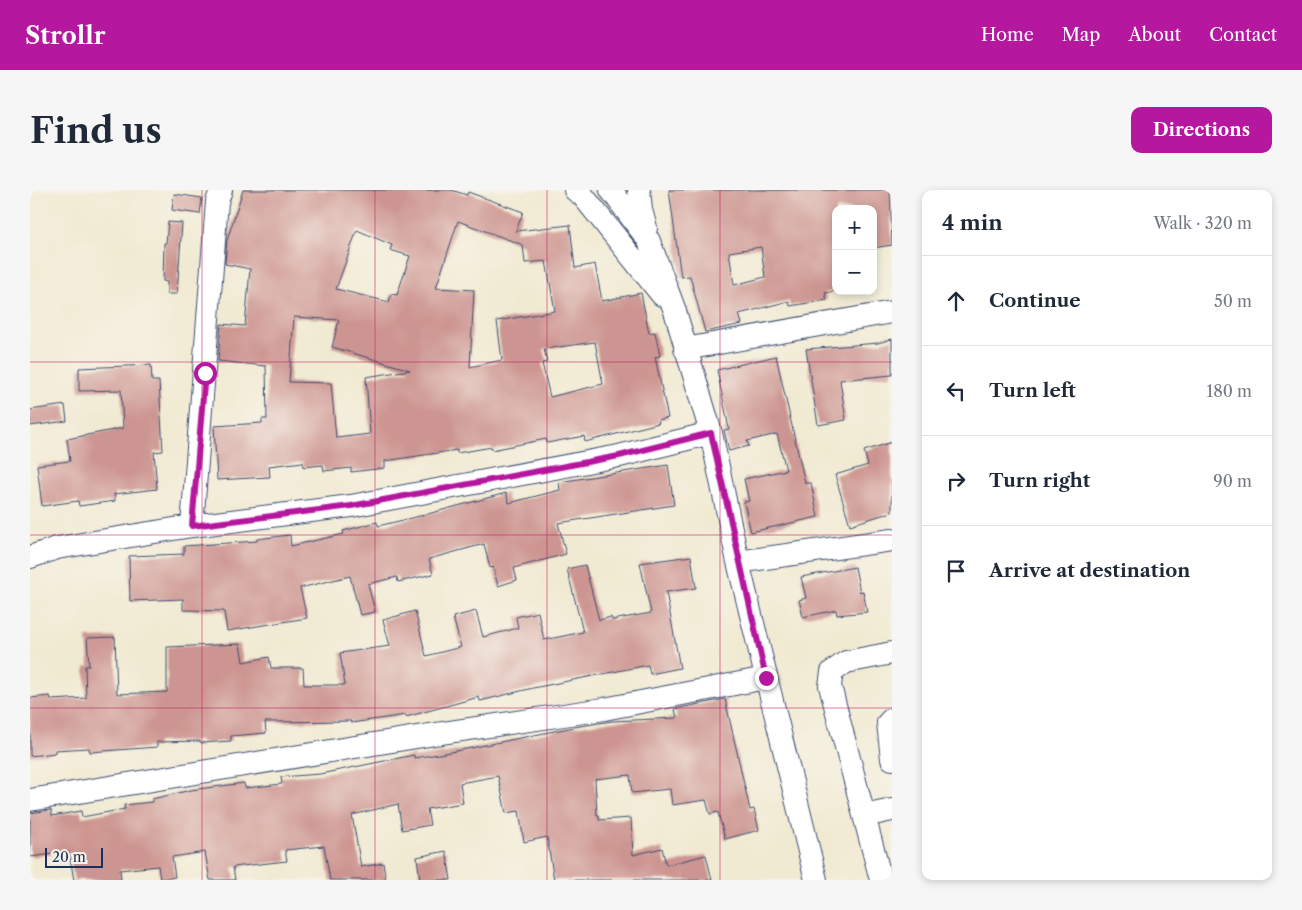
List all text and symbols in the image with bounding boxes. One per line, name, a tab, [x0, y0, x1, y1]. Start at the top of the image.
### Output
text: Strollr	[25, 21, 105, 50]
text: Home	[981, 24, 1034, 46]
text: Map	[1062, 24, 1100, 46]
text: About	[1128, 24, 1181, 46]
text: Contact	[1209, 24, 1277, 46]
button: Directions	[1131, 107, 1272, 153]
text: Find us	[30, 109, 162, 152]
map controls	[832, 205, 877, 295]
button: +	[832, 205, 877, 250]
text: 4 min	[942, 210, 1003, 235]
text: Walk · 320 m	[1153, 213, 1252, 233]
button: −	[832, 250, 877, 295]
icon: ahead	[942, 287, 970, 315]
text: Continue	[989, 289, 1081, 312]
text: 50 m	[1214, 291, 1252, 311]
route start	[194, 362, 217, 385]
icon: left	[942, 377, 970, 405]
text: Turn left	[989, 379, 1076, 402]
text: 180 m	[1206, 381, 1252, 401]
icon: right	[942, 467, 970, 495]
text: Turn right	[989, 469, 1090, 492]
text: 90 m	[1213, 471, 1252, 491]
icon: arrive	[942, 557, 970, 585]
text: Arrive at destination	[989, 559, 1190, 582]
route end	[755, 667, 778, 690]
scale bar	[45, 845, 102, 868]
text: 20 m	[52, 848, 86, 866]

